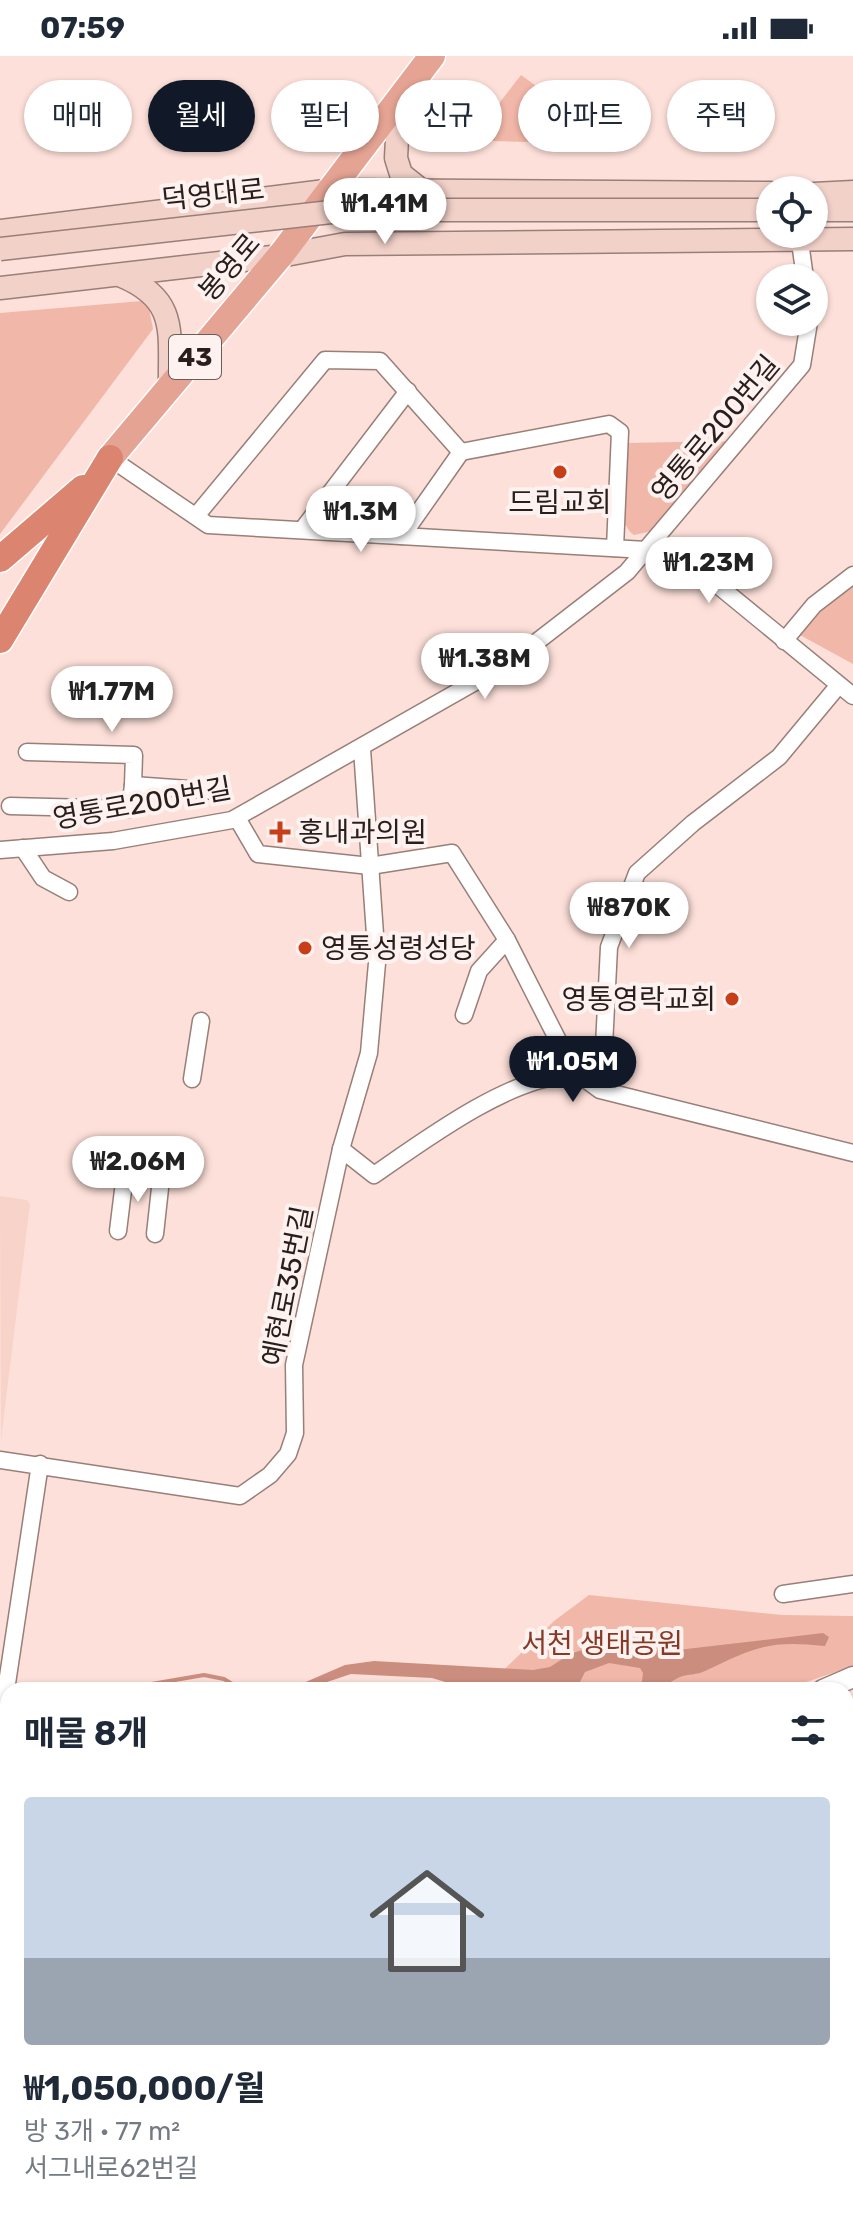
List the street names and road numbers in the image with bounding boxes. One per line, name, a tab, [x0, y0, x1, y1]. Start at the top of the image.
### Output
street label: 덕영대로	[160, 173, 266, 216]
street label: 봉영로	[192, 227, 267, 308]
road number: 43	[169, 335, 221, 379]
street label: 영통로200번길	[645, 348, 786, 508]
street label: 영통로200번길	[50, 772, 234, 835]
street label: 예현로35번길	[256, 1203, 319, 1369]

